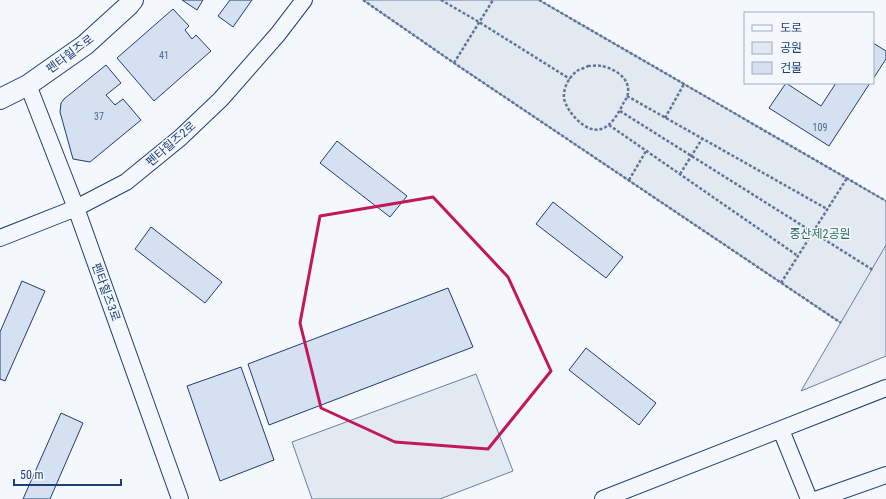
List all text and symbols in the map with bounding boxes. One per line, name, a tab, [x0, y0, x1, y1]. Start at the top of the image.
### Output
legend	[744, 12, 874, 84]
text: 도로	[780, 21, 802, 35]
street label: 펜타힐즈로	[44, 32, 96, 76]
text: 공원	[780, 41, 802, 55]
house number: 41	[159, 50, 169, 61]
text: 건물	[780, 61, 802, 75]
house number: 37	[94, 111, 104, 122]
street label: 펜타힐즈2로	[143, 119, 199, 169]
house number: 109	[813, 122, 827, 133]
park label: 중산제2공원	[789, 227, 851, 241]
street label: 펜타힐즈3로	[89, 261, 123, 323]
scale bar	[14, 461, 121, 487]
text: 50 m	[20, 468, 44, 482]

